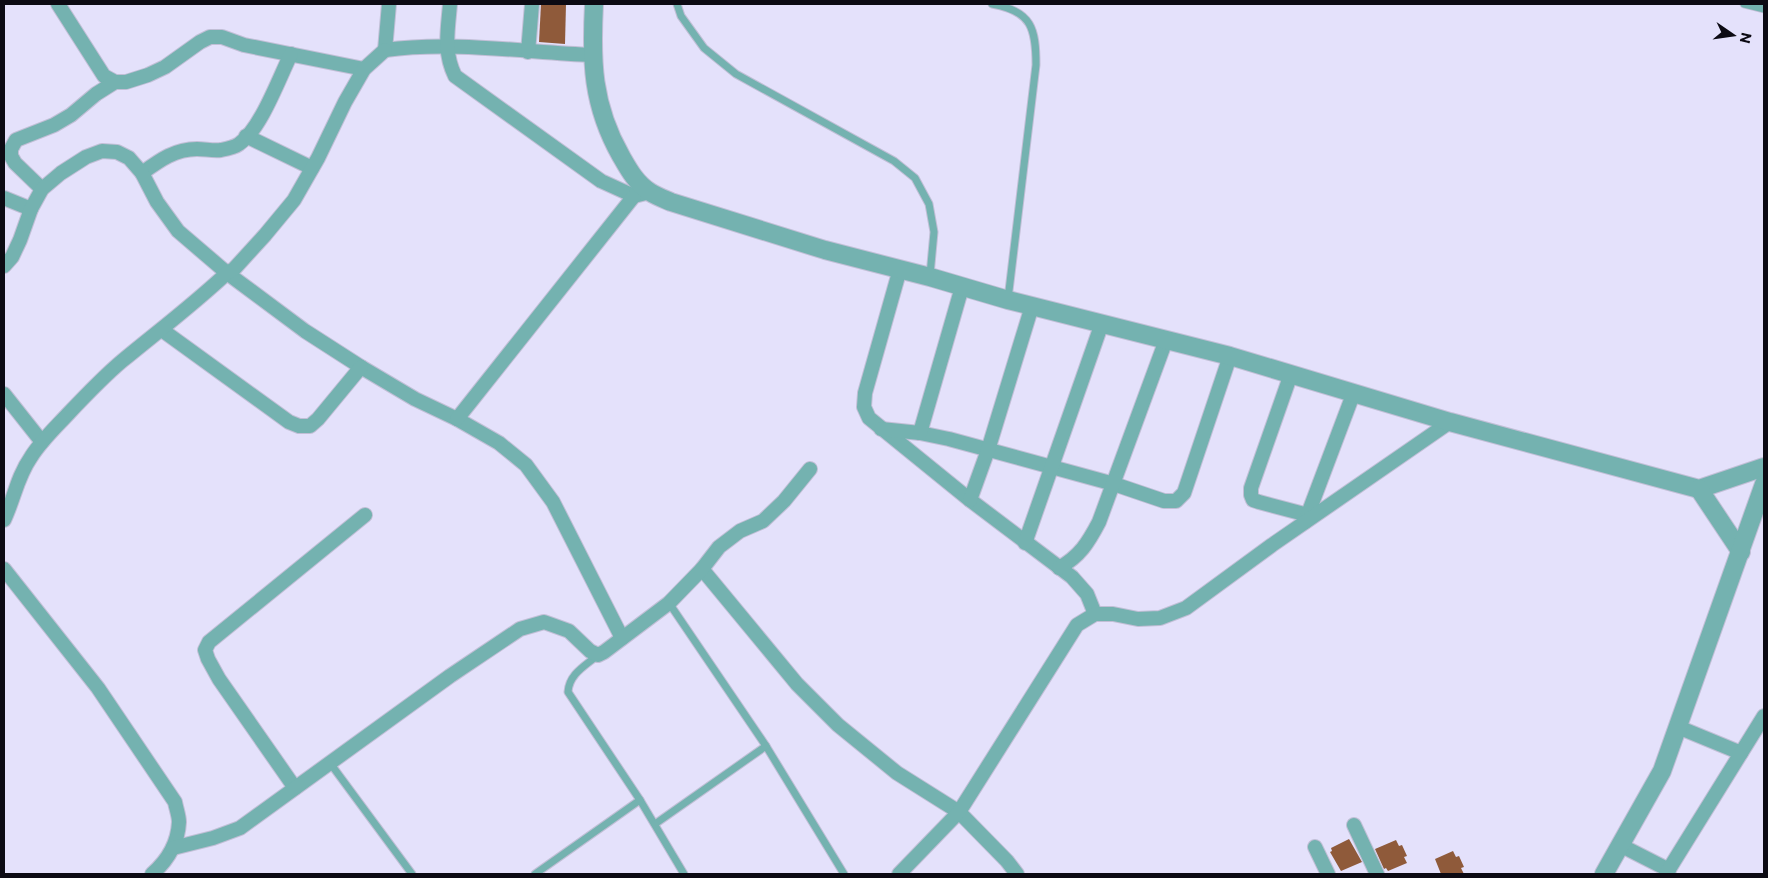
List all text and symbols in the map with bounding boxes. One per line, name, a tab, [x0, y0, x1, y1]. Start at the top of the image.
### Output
north arrow	[1708, 10, 1758, 60]
text: N	[1737, 31, 1756, 45]

